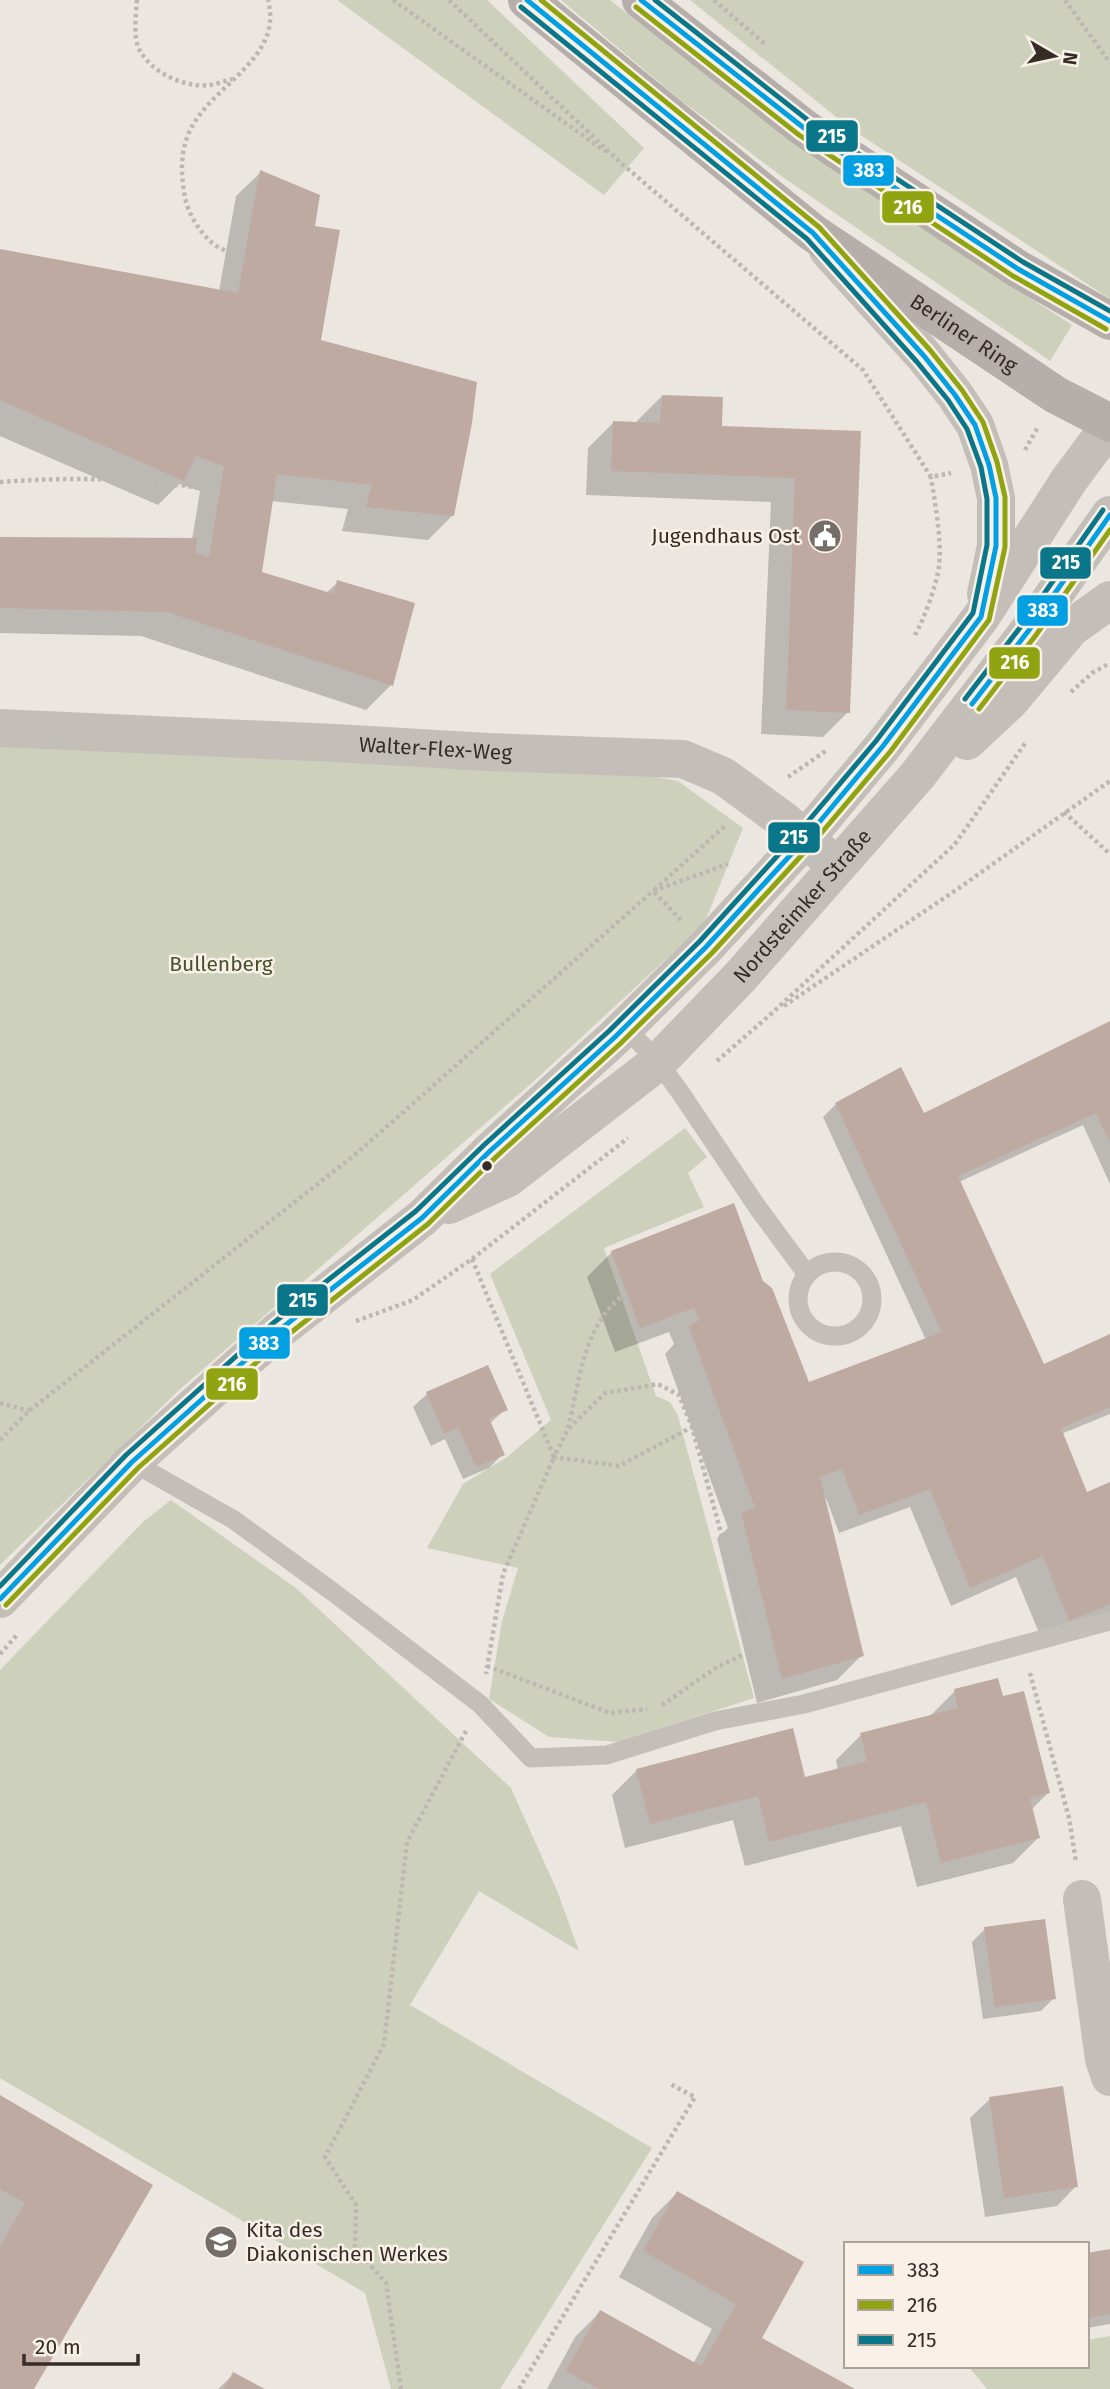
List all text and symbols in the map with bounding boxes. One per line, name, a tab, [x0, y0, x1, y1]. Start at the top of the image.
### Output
north arrow	[1019, 21, 1089, 91]
text: N	[1058, 51, 1083, 67]
line badge: 215	[805, 119, 859, 153]
text: 215	[818, 125, 846, 148]
line badge: 383	[842, 154, 895, 187]
text: 383	[853, 159, 885, 182]
line badge: 216	[881, 190, 935, 224]
text: 216	[894, 196, 923, 219]
street label: Berliner Ring	[905, 288, 1022, 379]
public building icon: Jugendhaus Ost	[806, 517, 844, 555]
place label: Jugendhaus Ost	[651, 523, 800, 549]
line badge: 215	[1039, 546, 1092, 580]
text: 215	[1052, 551, 1080, 574]
line badge: 383	[1016, 594, 1069, 627]
text: 383	[1027, 599, 1059, 622]
line badge: 216	[988, 646, 1041, 680]
text: 216	[1001, 651, 1030, 674]
street label: Walter-Flex-Weg	[358, 731, 513, 766]
line badge: 215	[767, 821, 821, 854]
street label: Nordsteimker Straße	[728, 824, 877, 989]
text: 215	[780, 826, 808, 849]
park label: Bullenberg	[169, 951, 273, 977]
unlabelled marker	[480, 1159, 494, 1173]
line badge: 215	[276, 1283, 329, 1317]
text: 215	[289, 1289, 317, 1312]
line badge: 383	[238, 1326, 291, 1360]
text: 383	[248, 1332, 280, 1355]
line badge: 216	[205, 1367, 259, 1401]
text: 216	[218, 1373, 247, 1396]
place label: Kita des Diakonischen Werkes	[246, 2217, 448, 2267]
school or university icon: Kita des Diakonischen Werkes	[202, 2223, 240, 2261]
legend	[844, 2242, 1089, 2368]
text: 383	[907, 2257, 940, 2283]
text: 216	[907, 2292, 937, 2318]
scale bar	[24, 2322, 138, 2366]
text: 215	[907, 2327, 936, 2353]
text: 20 m	[35, 2334, 81, 2360]

